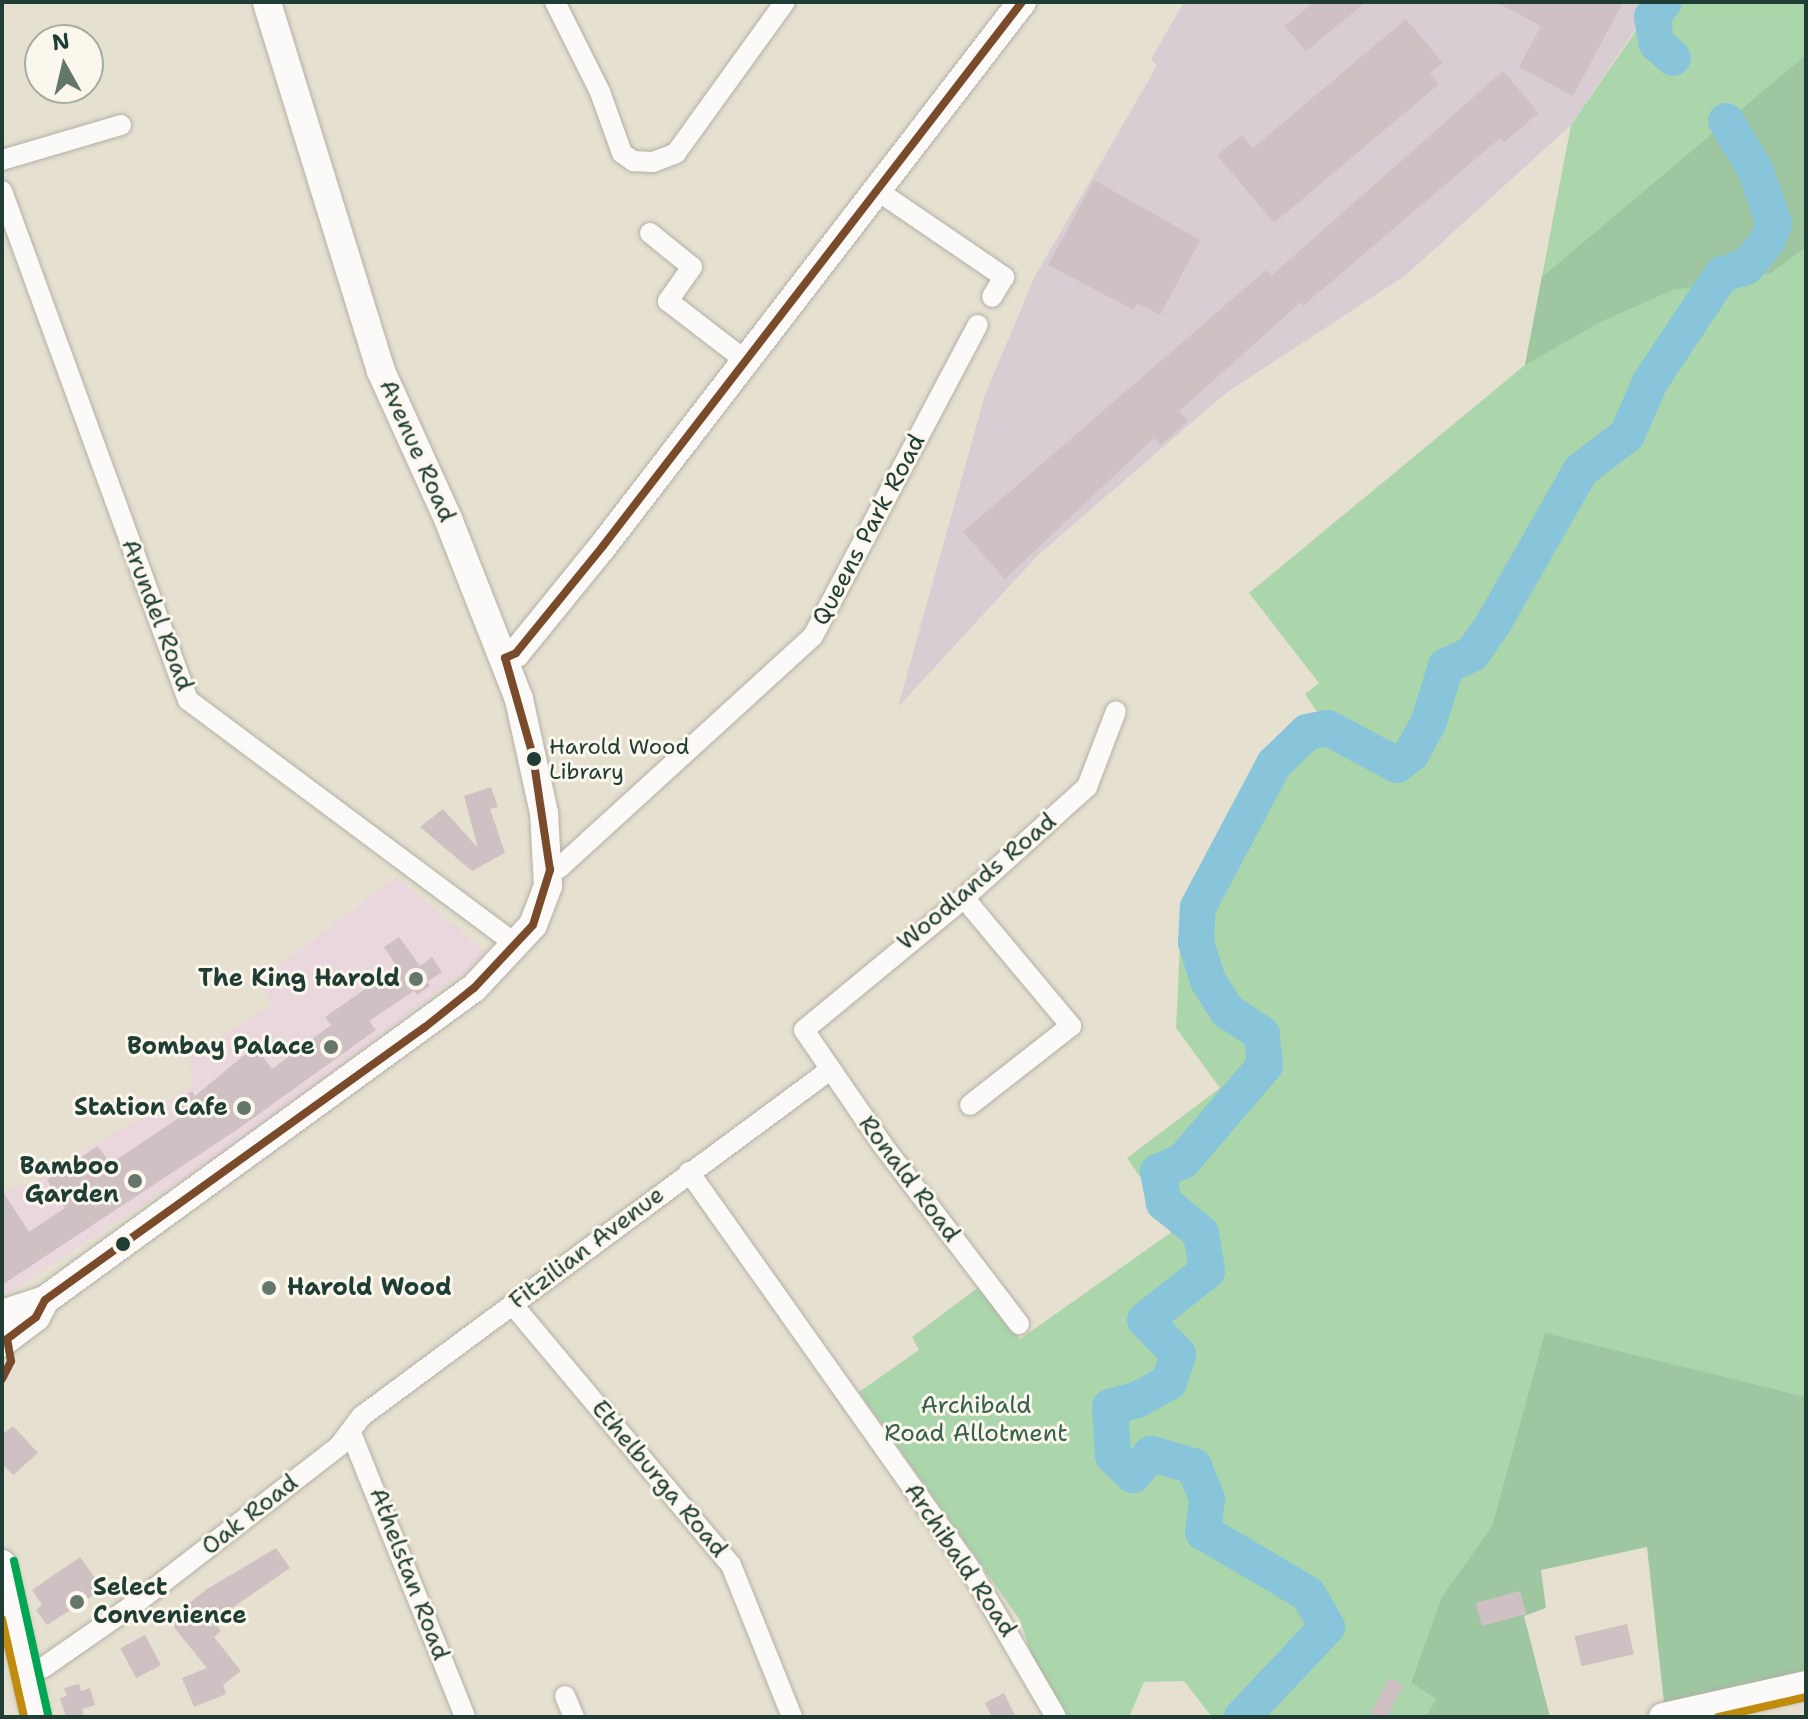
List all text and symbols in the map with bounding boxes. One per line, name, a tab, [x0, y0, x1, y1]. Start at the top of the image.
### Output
north arrow	[24, 24, 104, 104]
text: N	[50, 26, 72, 57]
street label: Avenue Road	[373, 375, 461, 527]
street label: Queens Park Road	[806, 429, 932, 631]
street label: Arundel Road	[115, 535, 199, 695]
place label: Harold Wood Library	[549, 733, 689, 784]
marker: Harold Wood Library	[526, 751, 542, 767]
street label: Woodlands Road	[892, 807, 1062, 957]
place label: The King Harold	[198, 965, 400, 993]
marker: The King Harold	[407, 970, 425, 988]
place label: Bombay Palace	[127, 1033, 315, 1061]
marker: Bombay Palace	[322, 1038, 340, 1056]
place label: Station Cafe	[74, 1094, 228, 1122]
marker: Station Cafe	[235, 1099, 253, 1117]
street label: Ronald Road	[852, 1110, 966, 1248]
place label: Bamboo Garden	[20, 1153, 119, 1209]
marker: Bamboo Garden	[126, 1172, 144, 1190]
street label: Fitzilian Avenue	[504, 1180, 670, 1316]
unlabelled marker	[115, 1236, 131, 1252]
place label: Harold Wood	[287, 1274, 452, 1302]
marker: Harold Wood	[258, 1277, 280, 1299]
park label: Archibald Road Allotment	[884, 1392, 1068, 1448]
street label: Ethelburga Road	[585, 1395, 733, 1563]
street label: Oak Road	[196, 1468, 304, 1562]
street label: Archibald Road	[898, 1478, 1022, 1642]
street label: Athelstan Road	[363, 1484, 455, 1664]
place label: Select Convenience	[93, 1574, 247, 1630]
marker: Select Convenience	[68, 1593, 86, 1611]

